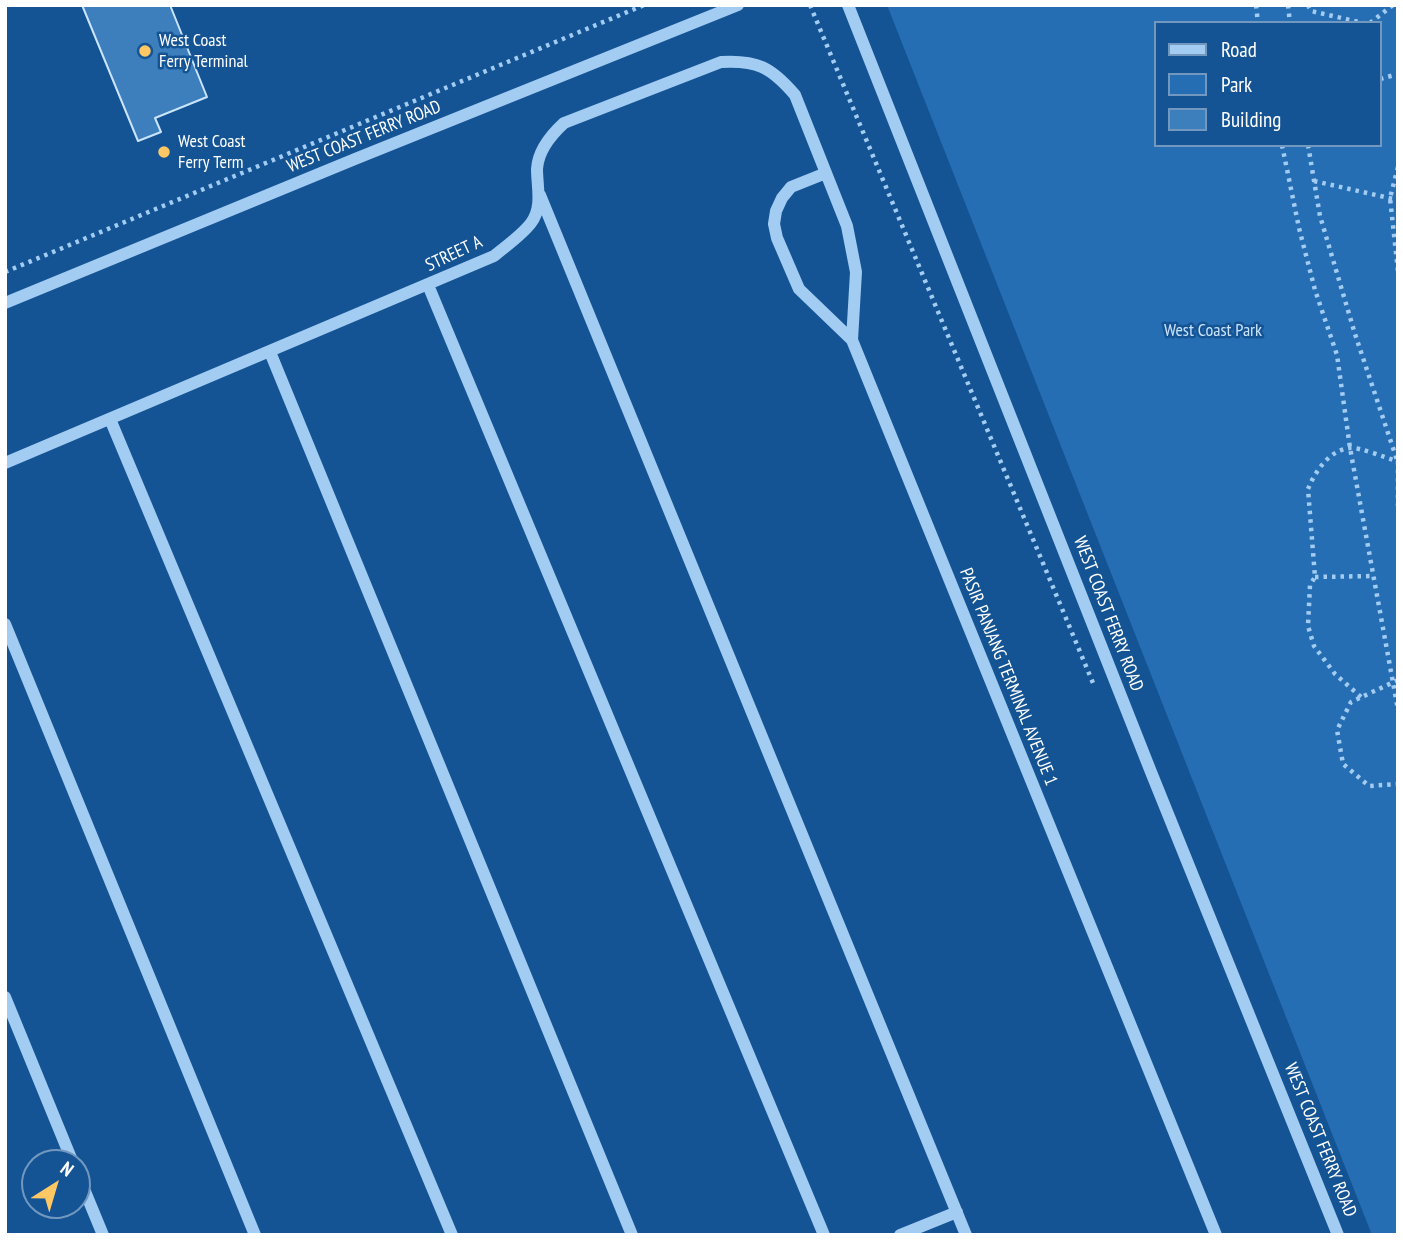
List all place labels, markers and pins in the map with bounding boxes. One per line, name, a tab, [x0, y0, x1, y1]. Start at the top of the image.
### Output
place label: West Coast Ferry Terminal	[159, 30, 248, 72]
marker: West Coast Ferry Terminal	[137, 43, 153, 59]
place label: West Coast Ferry Term	[178, 131, 245, 174]
marker: West Coast Ferry Term	[156, 144, 172, 160]

